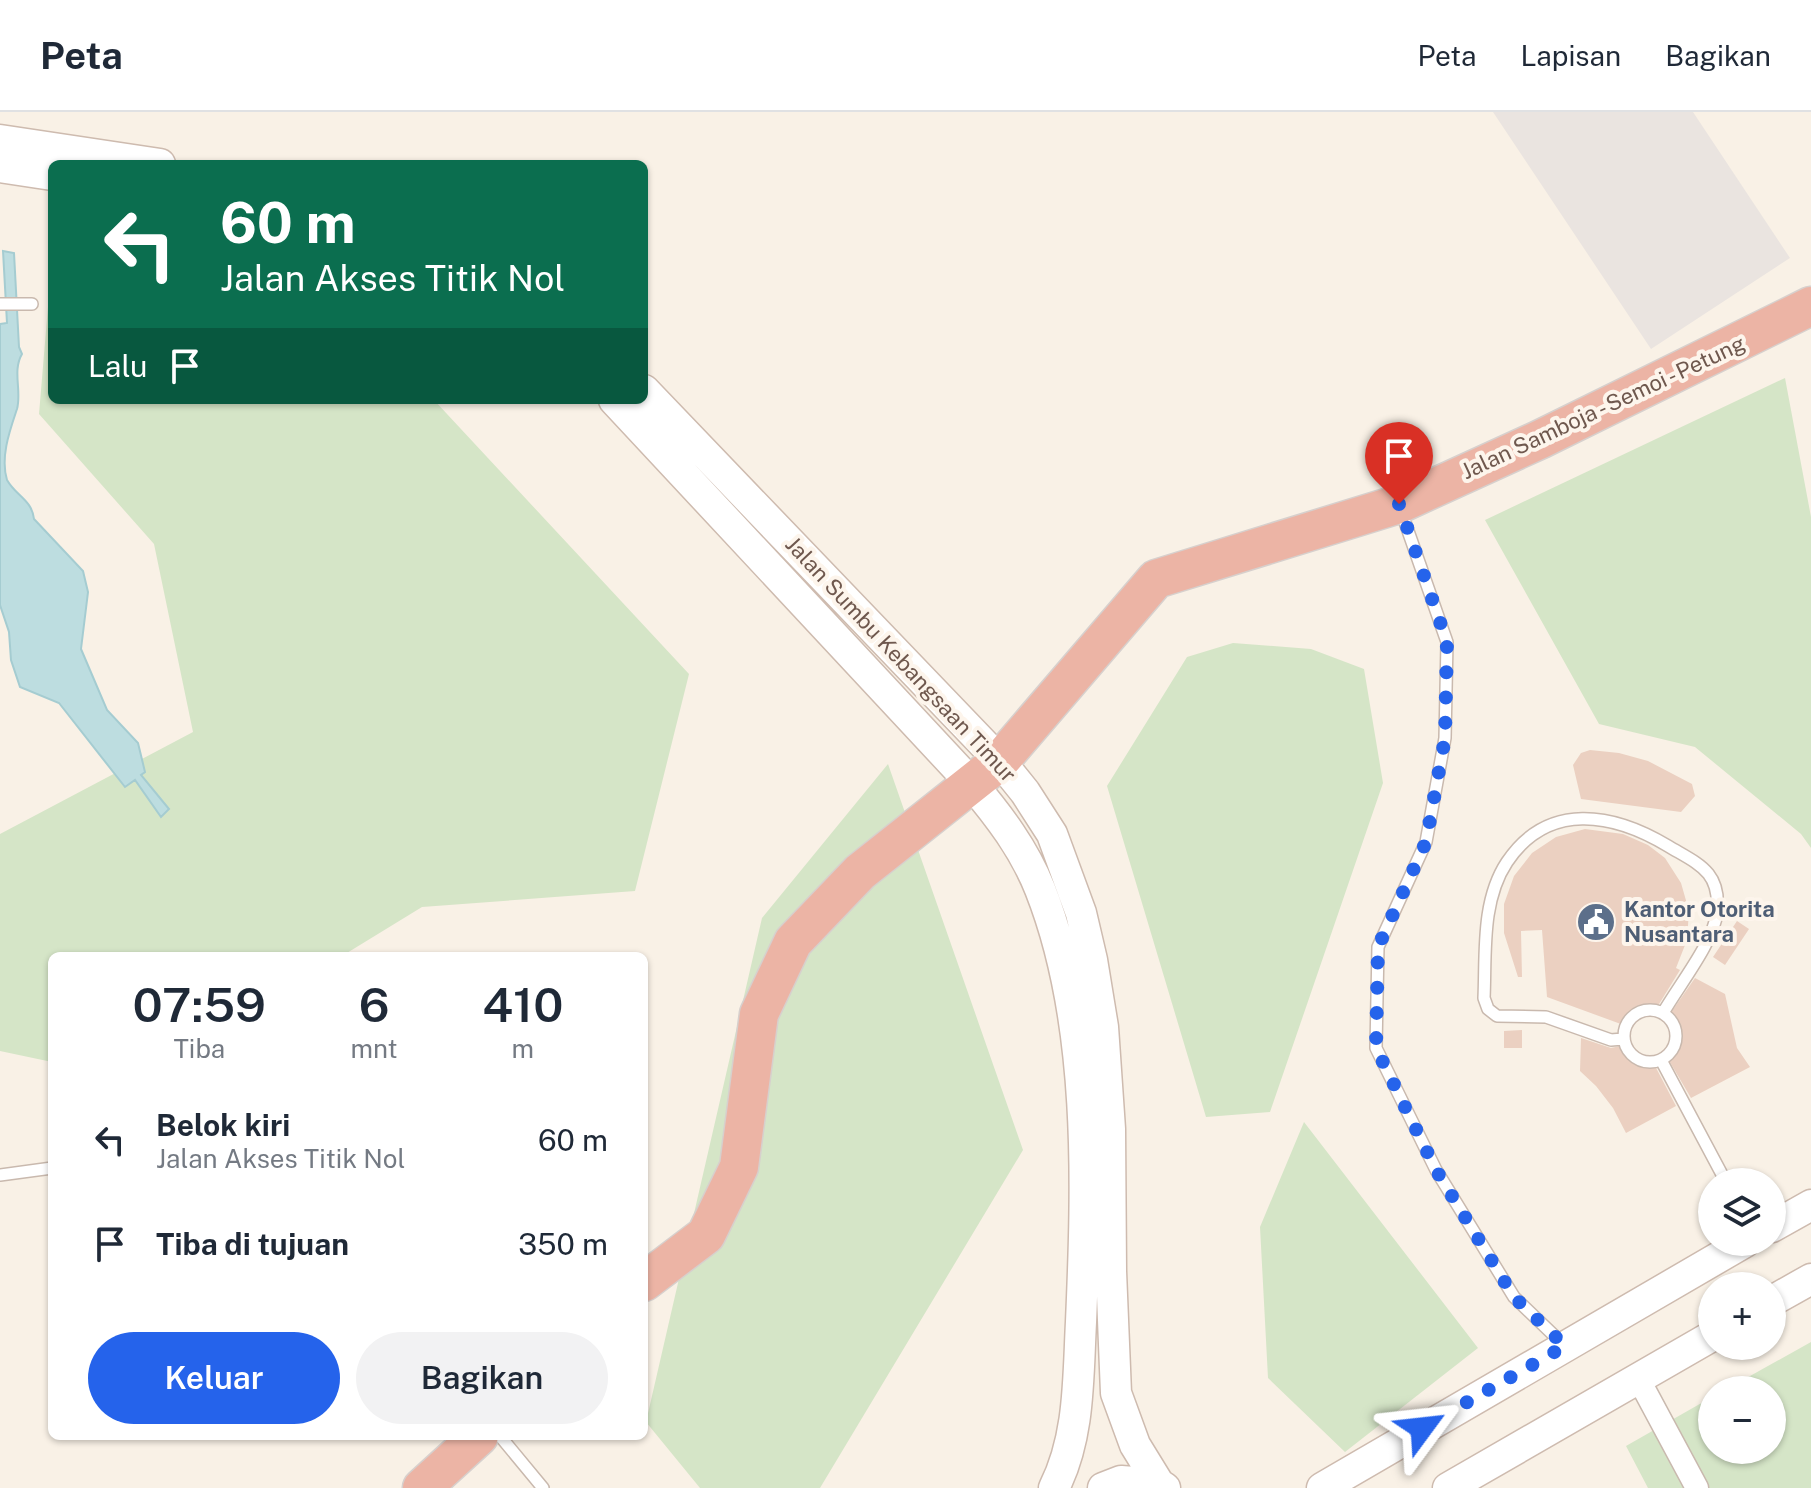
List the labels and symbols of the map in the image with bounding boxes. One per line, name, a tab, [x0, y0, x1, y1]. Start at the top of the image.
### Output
street label: Jalan Samboja - Semoi - Petung	[1457, 330, 1749, 484]
pin	[1365, 422, 1433, 504]
street label: Jalan Sumbu Kebangsaan Timur	[780, 531, 1022, 787]
place label: Kantor Otorita Nusantara	[1624, 896, 1775, 947]
public building icon: Kantor Otorita Nusantara	[1575, 901, 1617, 943]
position arrow	[1380, 1386, 1464, 1470]

